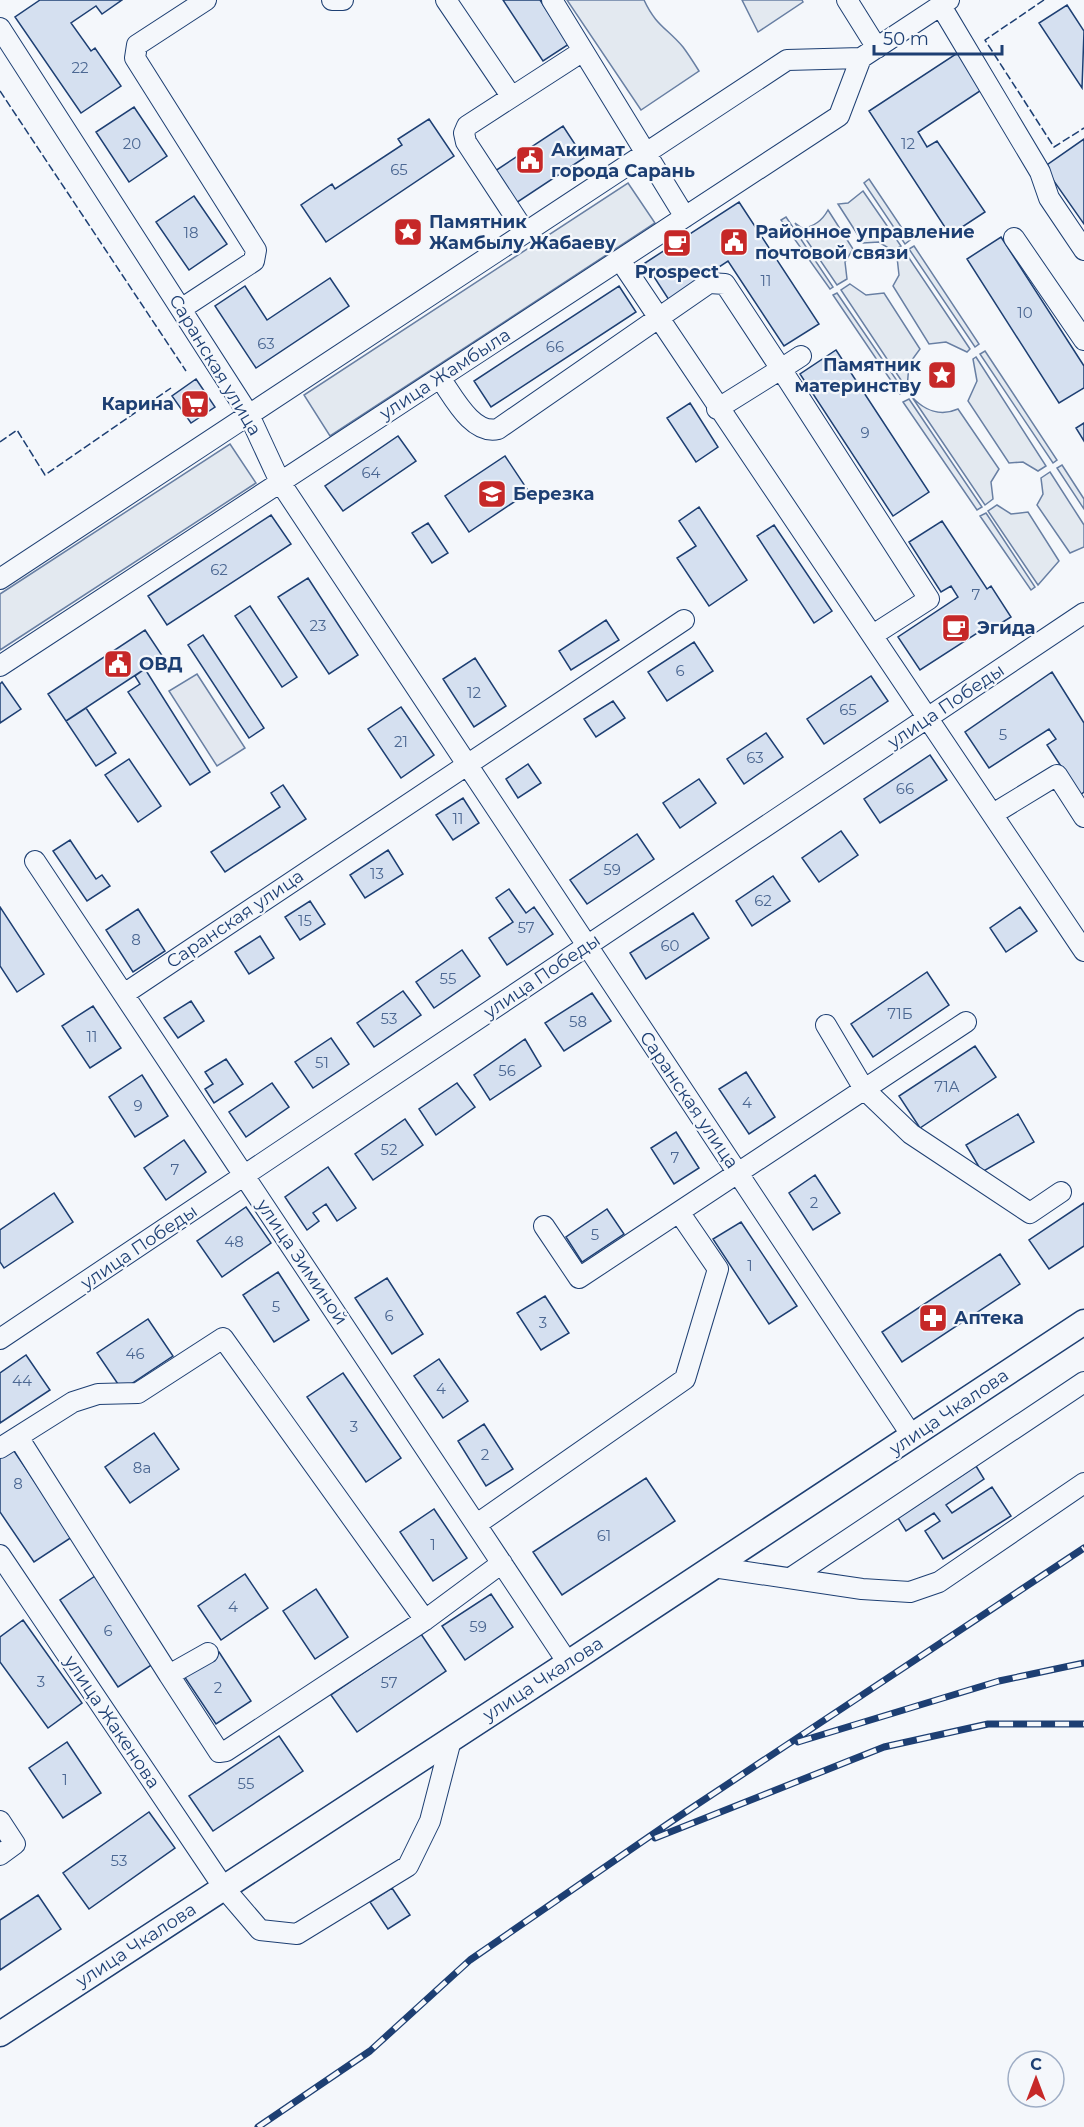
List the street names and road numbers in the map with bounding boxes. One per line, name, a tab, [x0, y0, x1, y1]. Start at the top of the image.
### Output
street label: Саранская улица	[164, 290, 266, 440]
street label: улица Жамбыла	[375, 324, 514, 425]
street label: улица Победы	[883, 659, 1008, 754]
street label: Саранская улица	[162, 865, 308, 973]
street label: улица Победы	[479, 929, 604, 1024]
street label: Саранская улица	[635, 1027, 743, 1173]
street label: улица Зиминой	[251, 1194, 352, 1329]
street label: улица Победы	[76, 1200, 201, 1295]
street label: улица Чкалова	[884, 1364, 1013, 1460]
street label: улица Чкалова	[478, 1632, 607, 1727]
street label: улица Жакенова	[59, 1651, 165, 1793]
street label: улица Чкалова	[71, 1898, 200, 1993]

